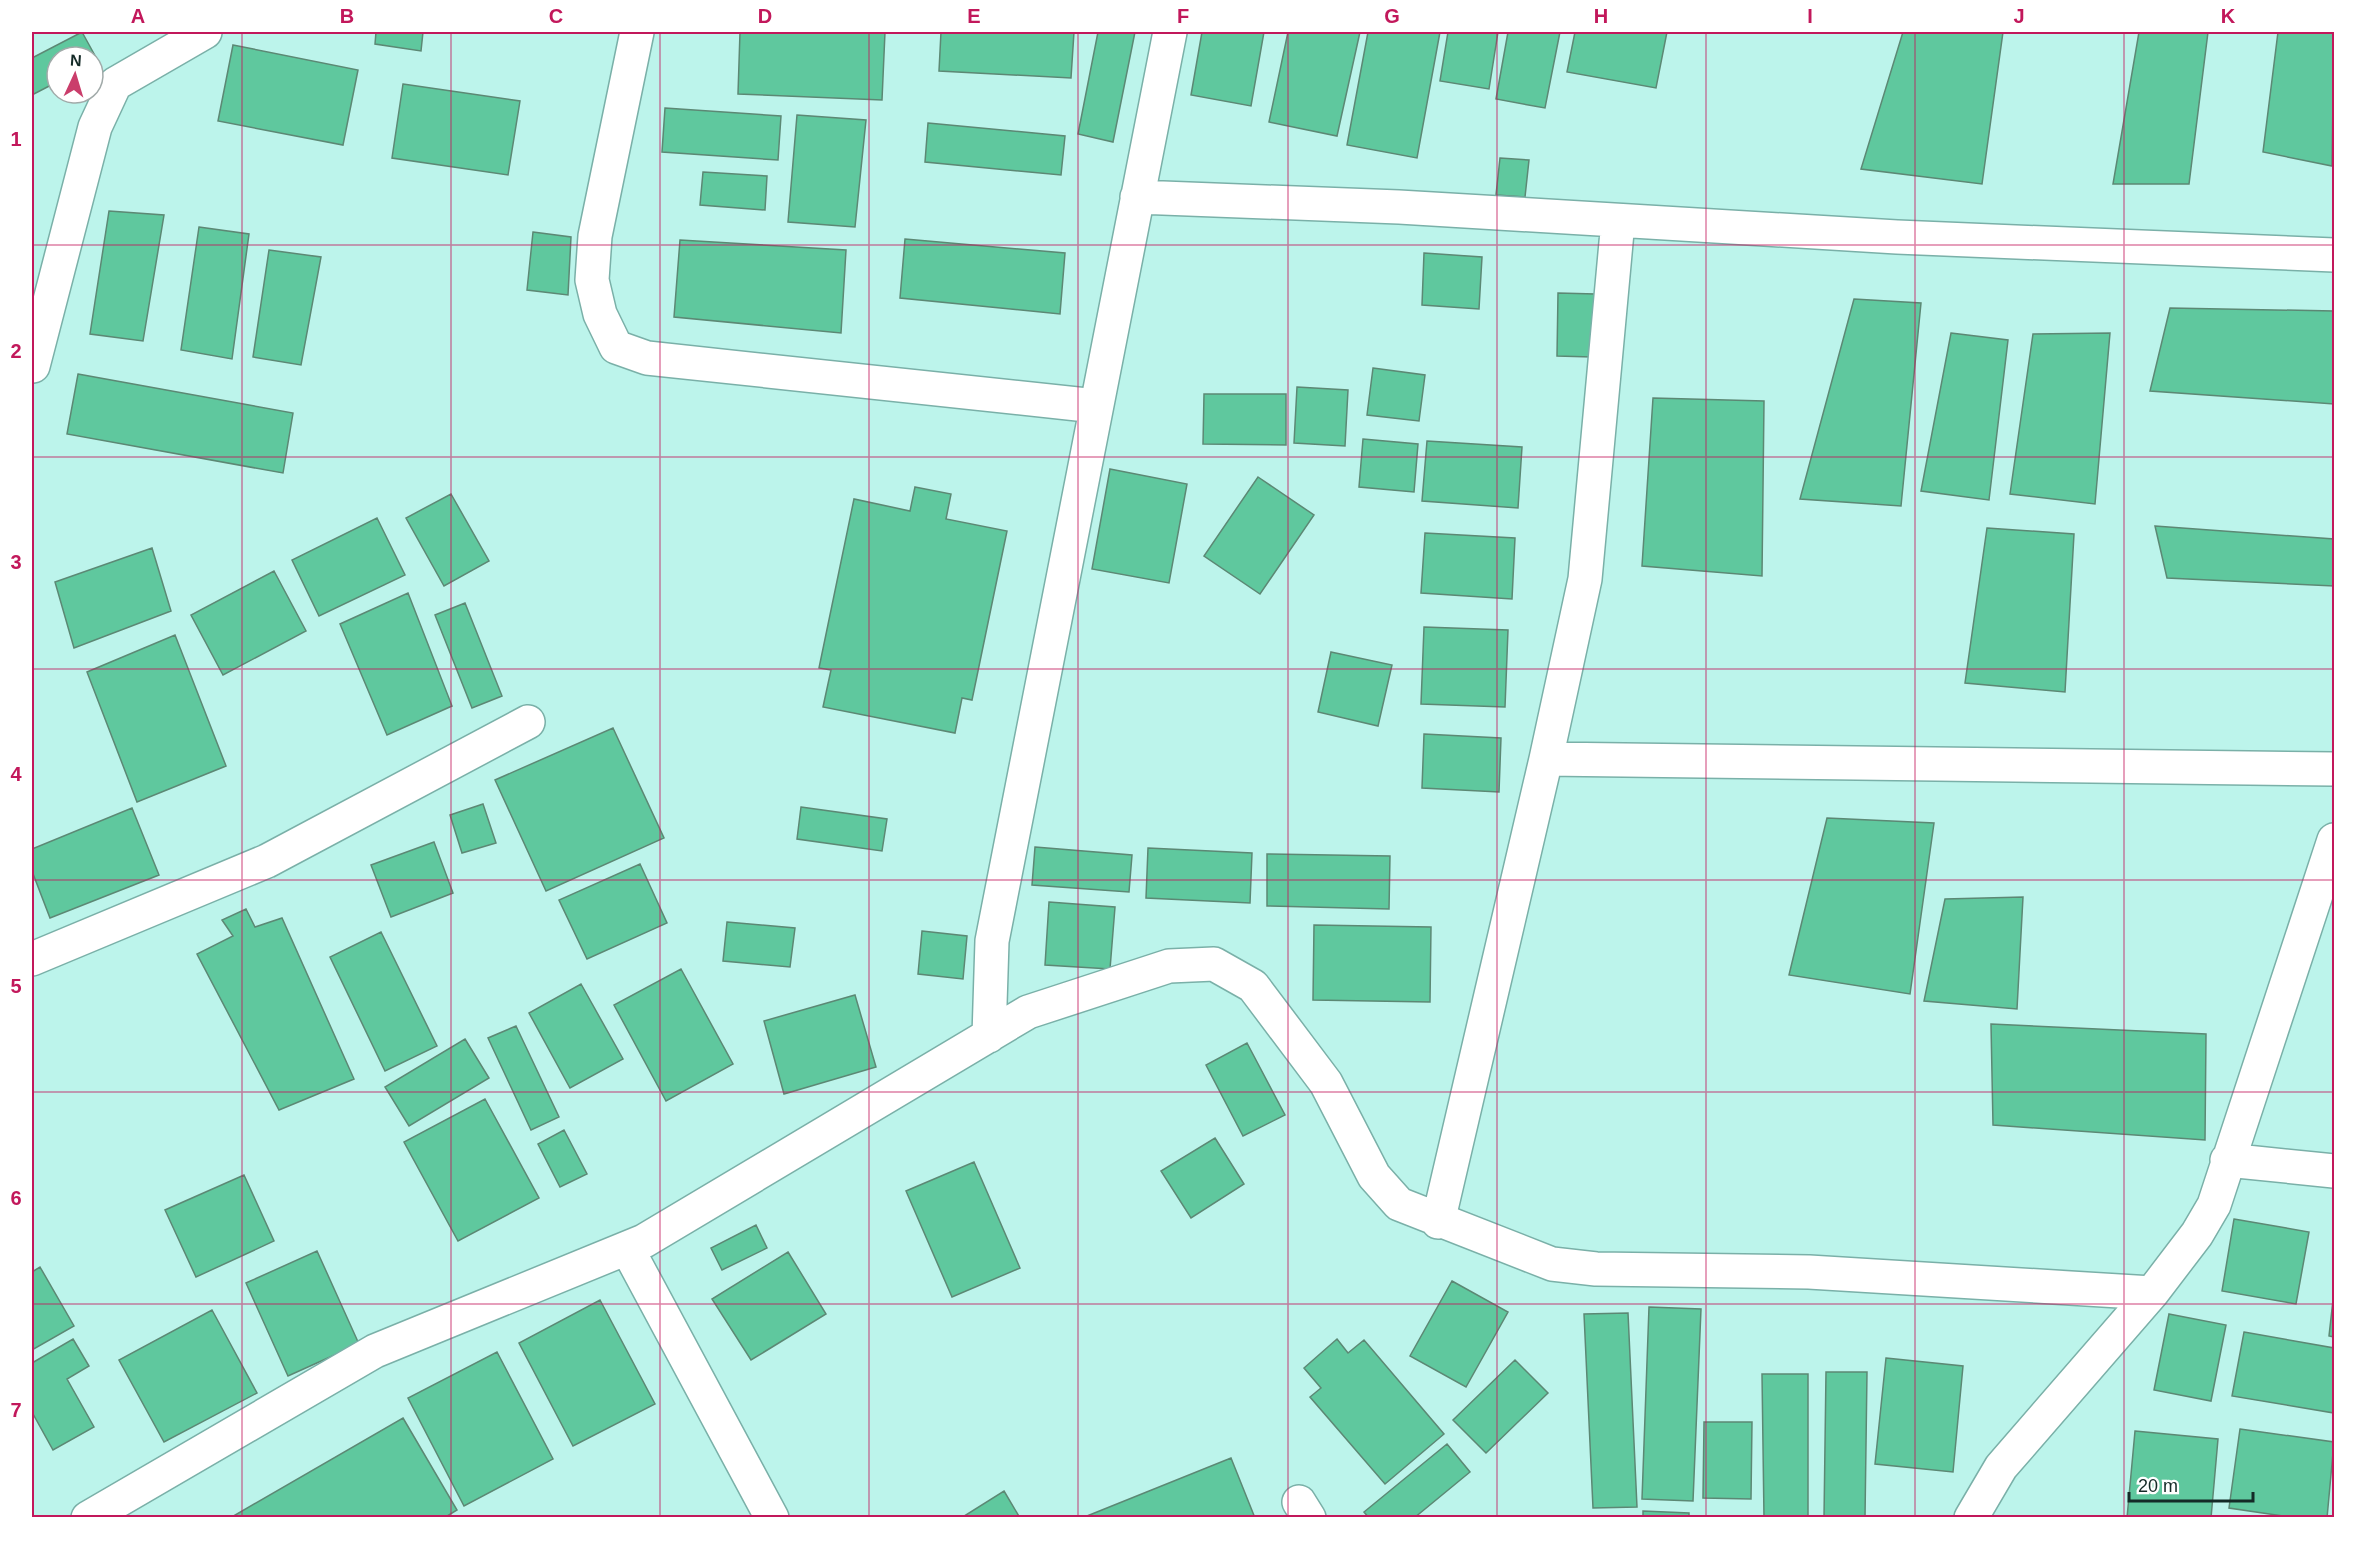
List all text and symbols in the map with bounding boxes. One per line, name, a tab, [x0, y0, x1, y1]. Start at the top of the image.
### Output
text: A	[131, 5, 145, 27]
text: B	[340, 5, 354, 27]
text: C	[549, 5, 563, 27]
text: D	[758, 5, 772, 27]
text: E	[967, 5, 981, 27]
text: F	[1177, 5, 1189, 27]
text: G	[1384, 5, 1400, 27]
text: H	[1594, 5, 1608, 27]
text: I	[1807, 5, 1813, 27]
text: J	[2013, 5, 2025, 27]
text: K	[2221, 5, 2236, 27]
north arrow	[45, 45, 105, 105]
text: N	[70, 52, 82, 69]
text: 1	[10, 128, 22, 150]
text: 2	[10, 340, 22, 362]
text: 3	[10, 551, 22, 573]
text: 4	[10, 763, 22, 785]
text: 5	[10, 975, 22, 997]
text: 6	[10, 1187, 22, 1209]
text: 7	[10, 1399, 22, 1421]
scale bar	[2129, 1465, 2254, 1503]
text: 20 m	[2138, 1476, 2178, 1496]

